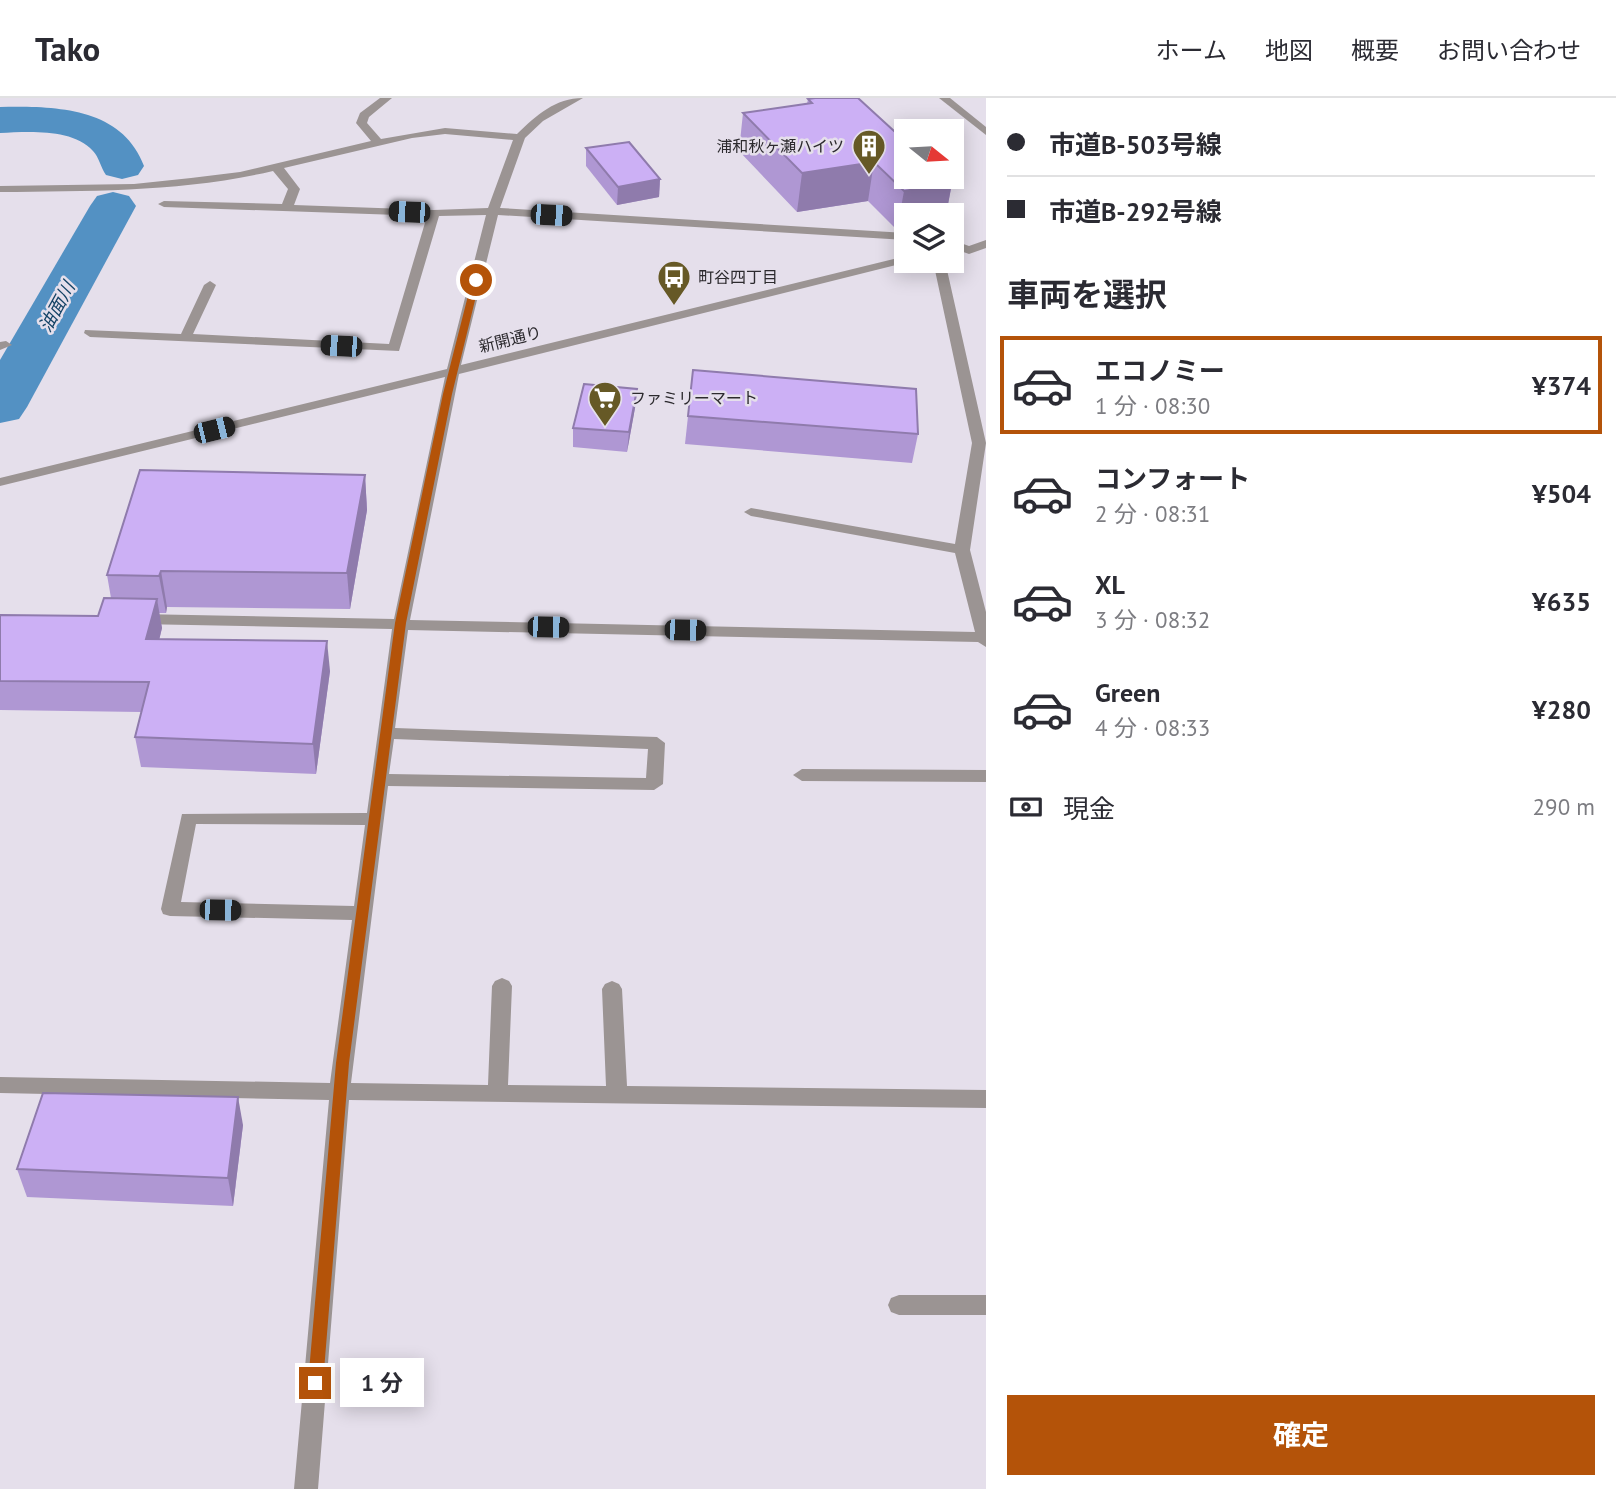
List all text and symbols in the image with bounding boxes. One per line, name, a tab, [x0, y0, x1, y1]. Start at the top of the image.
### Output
text: Tako	[35, 27, 100, 70]
text: ホーム	[1156, 35, 1227, 66]
text: 地図	[1265, 35, 1313, 66]
text: 概要	[1351, 35, 1399, 66]
text: お問い合わせ	[1437, 35, 1581, 66]
north arrow	[894, 119, 964, 189]
map controls	[894, 119, 964, 273]
building icon: 浦和秋ヶ瀬ハイツ	[850, 127, 888, 176]
text: 市道B-503号線	[1049, 128, 1222, 161]
place label: 浦和秋ヶ瀬ハイツ	[716, 136, 844, 156]
text: 市道B-292号線	[1049, 195, 1222, 228]
car	[388, 201, 431, 223]
car	[530, 203, 573, 227]
button: layers	[894, 203, 964, 273]
bus stop icon: 町谷四丁目	[655, 258, 693, 307]
route start	[460, 264, 492, 296]
place label: 町谷四丁目	[698, 267, 778, 287]
text: 車両を選択	[1007, 273, 1167, 315]
water label: 油面川	[33, 276, 81, 336]
street label: 新開通り	[477, 322, 543, 356]
car	[320, 334, 363, 358]
icon: car	[1011, 354, 1074, 417]
text: エコノミー	[1095, 354, 1225, 387]
text: ¥374	[1532, 369, 1591, 402]
supermarket icon: ファミリーマート	[586, 379, 624, 428]
place label: ファミリーマート	[630, 388, 758, 408]
text: 1 分 · 08:30	[1095, 391, 1210, 420]
car	[192, 415, 237, 445]
icon: car	[1011, 462, 1074, 525]
text: コンフォート	[1095, 462, 1250, 495]
text: ¥504	[1532, 477, 1591, 510]
text: 2 分 · 08:31	[1095, 499, 1210, 528]
text: XL	[1095, 568, 1125, 601]
icon: car	[1011, 570, 1074, 633]
text: ¥635	[1532, 585, 1591, 618]
text: 3 分 · 08:32	[1095, 605, 1210, 634]
car	[527, 616, 570, 638]
car	[664, 619, 707, 641]
text: Green	[1095, 676, 1160, 709]
icon: car	[1011, 678, 1074, 741]
text: ¥280	[1532, 693, 1591, 726]
text: 4 分 · 08:33	[1095, 713, 1210, 742]
icon: cash	[1007, 788, 1045, 826]
text: 現金	[1063, 792, 1115, 825]
text: 290 m	[1533, 792, 1595, 821]
car	[199, 899, 242, 921]
callout: 1 分	[340, 1358, 424, 1408]
route end	[299, 1367, 331, 1399]
text: 1 分	[361, 1368, 403, 1397]
button: 確定	[1007, 1395, 1595, 1475]

